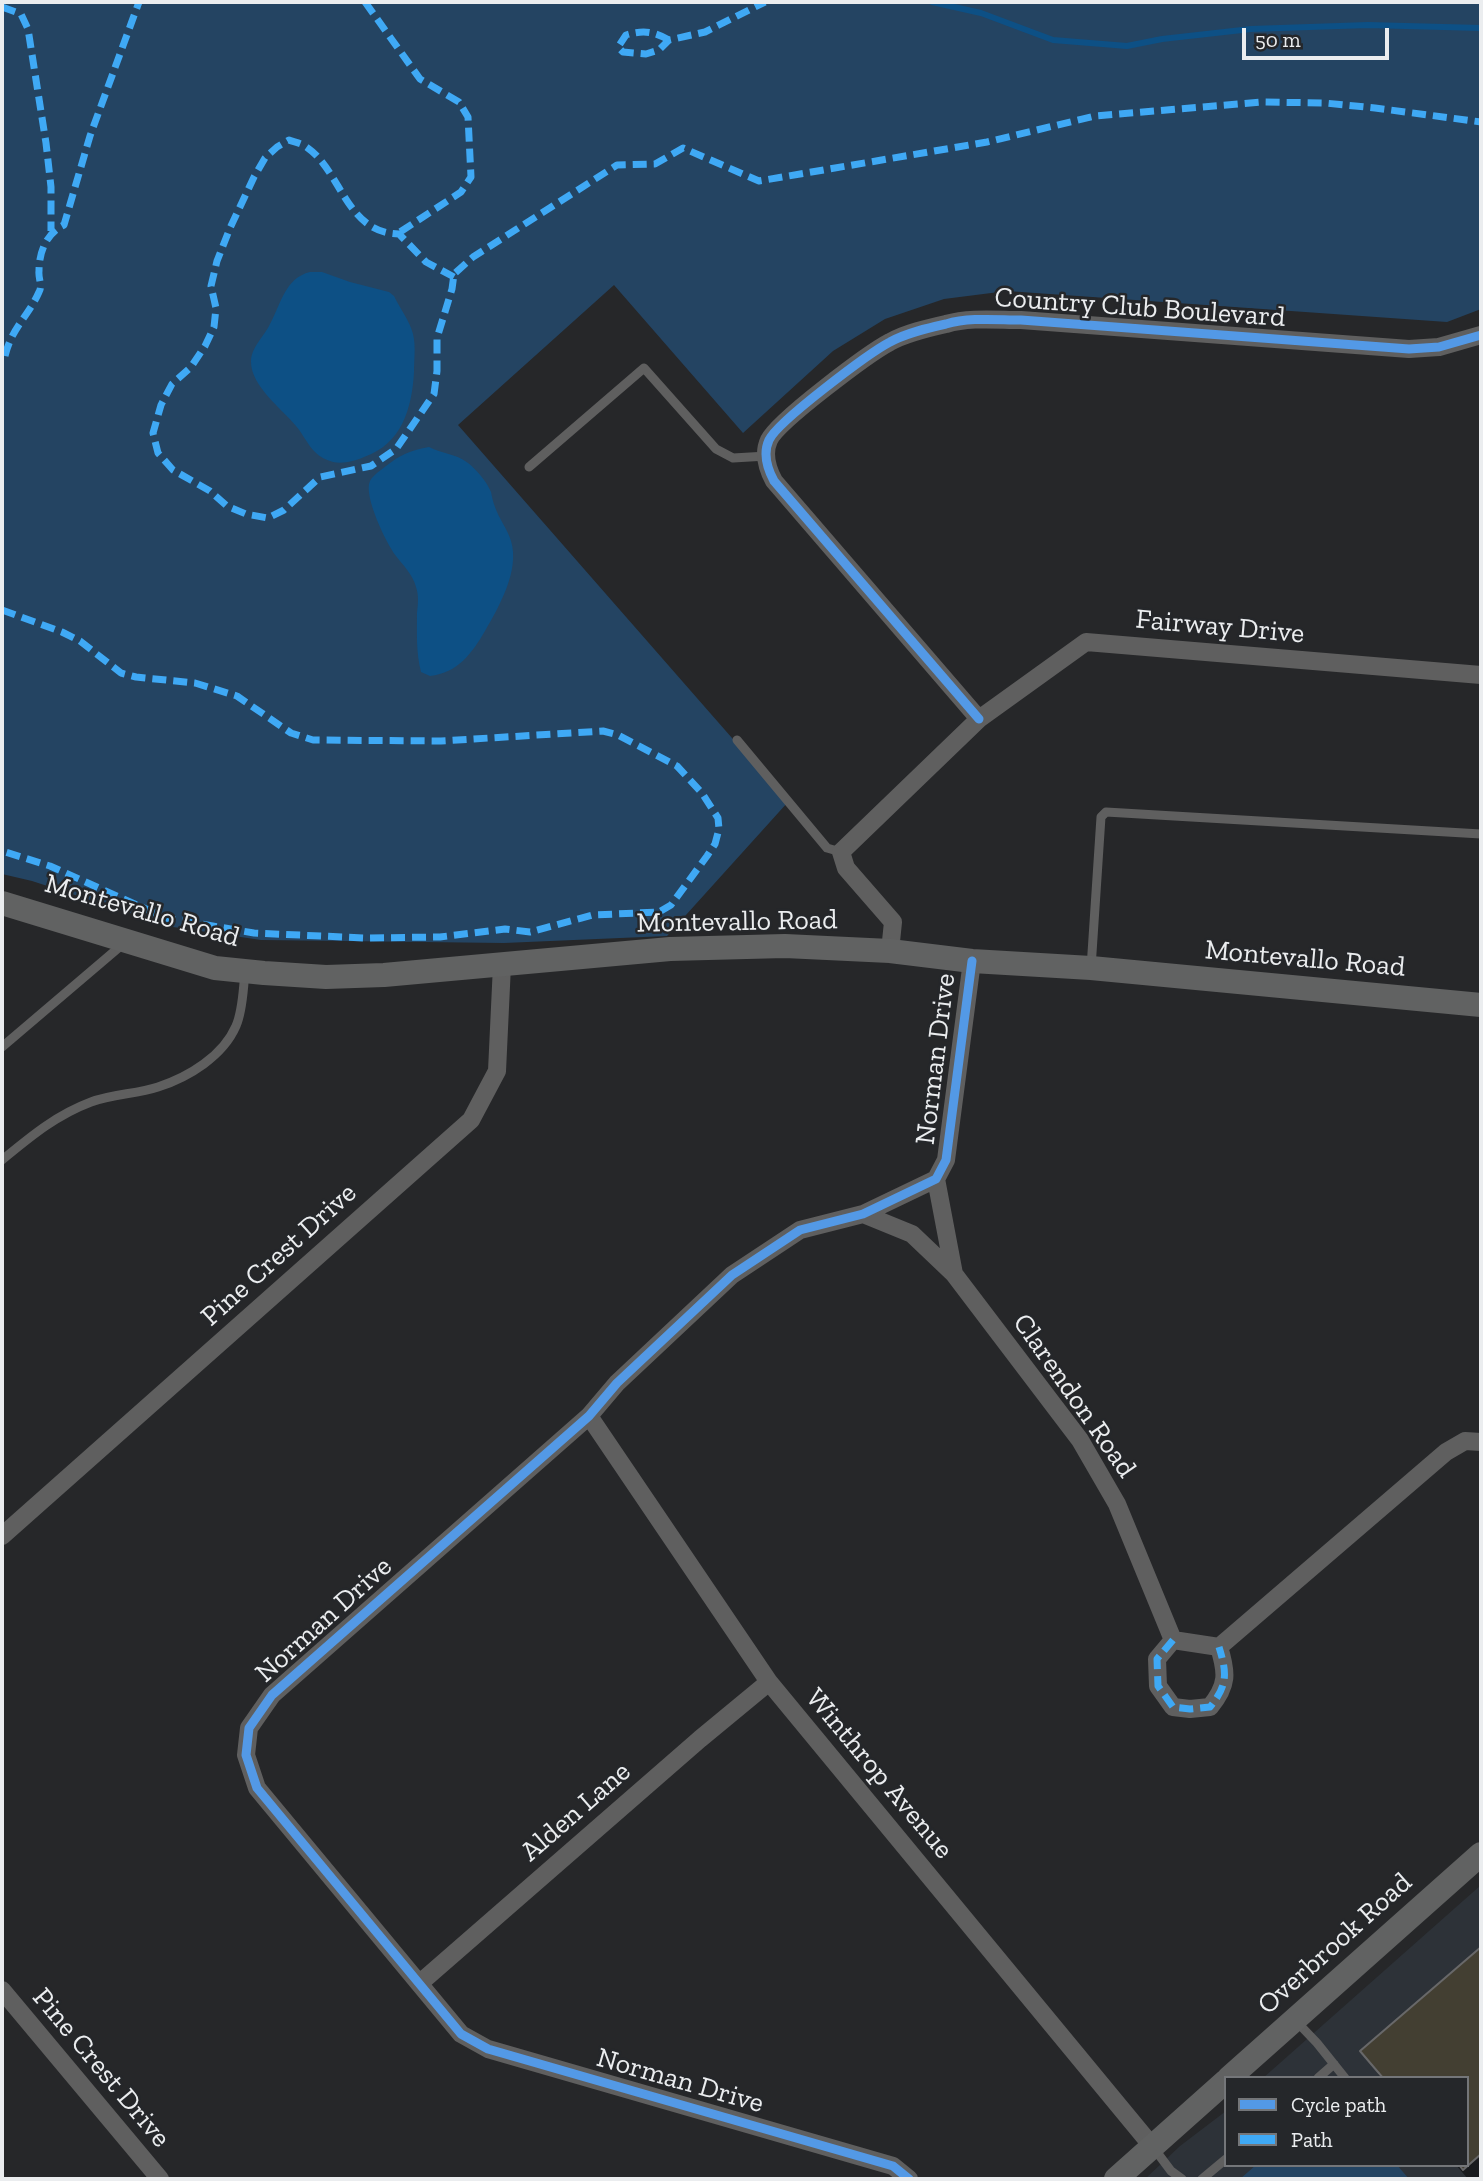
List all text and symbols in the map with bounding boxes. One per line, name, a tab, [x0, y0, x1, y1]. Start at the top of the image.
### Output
scale bar	[1245, 14, 1392, 58]
text: 50 m	[1255, 27, 1301, 52]
street label: Country Club Boulevard	[993, 281, 1287, 335]
street label: Fairway Drive	[1134, 603, 1306, 651]
street label: Montevallo Road	[41, 867, 243, 955]
street label: Montevallo Road	[636, 903, 838, 941]
street label: Montevallo Road	[1203, 934, 1407, 984]
street label: Norman Drive	[909, 972, 963, 1146]
street label: Pine Crest Drive	[194, 1176, 364, 1334]
street label: Clarendon Road	[1005, 1308, 1143, 1484]
street label: Norman Drive	[249, 1550, 399, 1690]
street label: Winthrop Avenue	[798, 1682, 960, 1866]
street label: Alden Lane	[514, 1755, 638, 1869]
street label: Overbrook Road	[1251, 1866, 1419, 2022]
street label: Pine Crest Drive	[25, 1982, 177, 2154]
street label: Norman Drive	[593, 2041, 767, 2121]
legend	[1224, 2076, 1469, 2167]
text: Cycle path	[1291, 2092, 1386, 2117]
text: Path	[1291, 2127, 1333, 2152]

